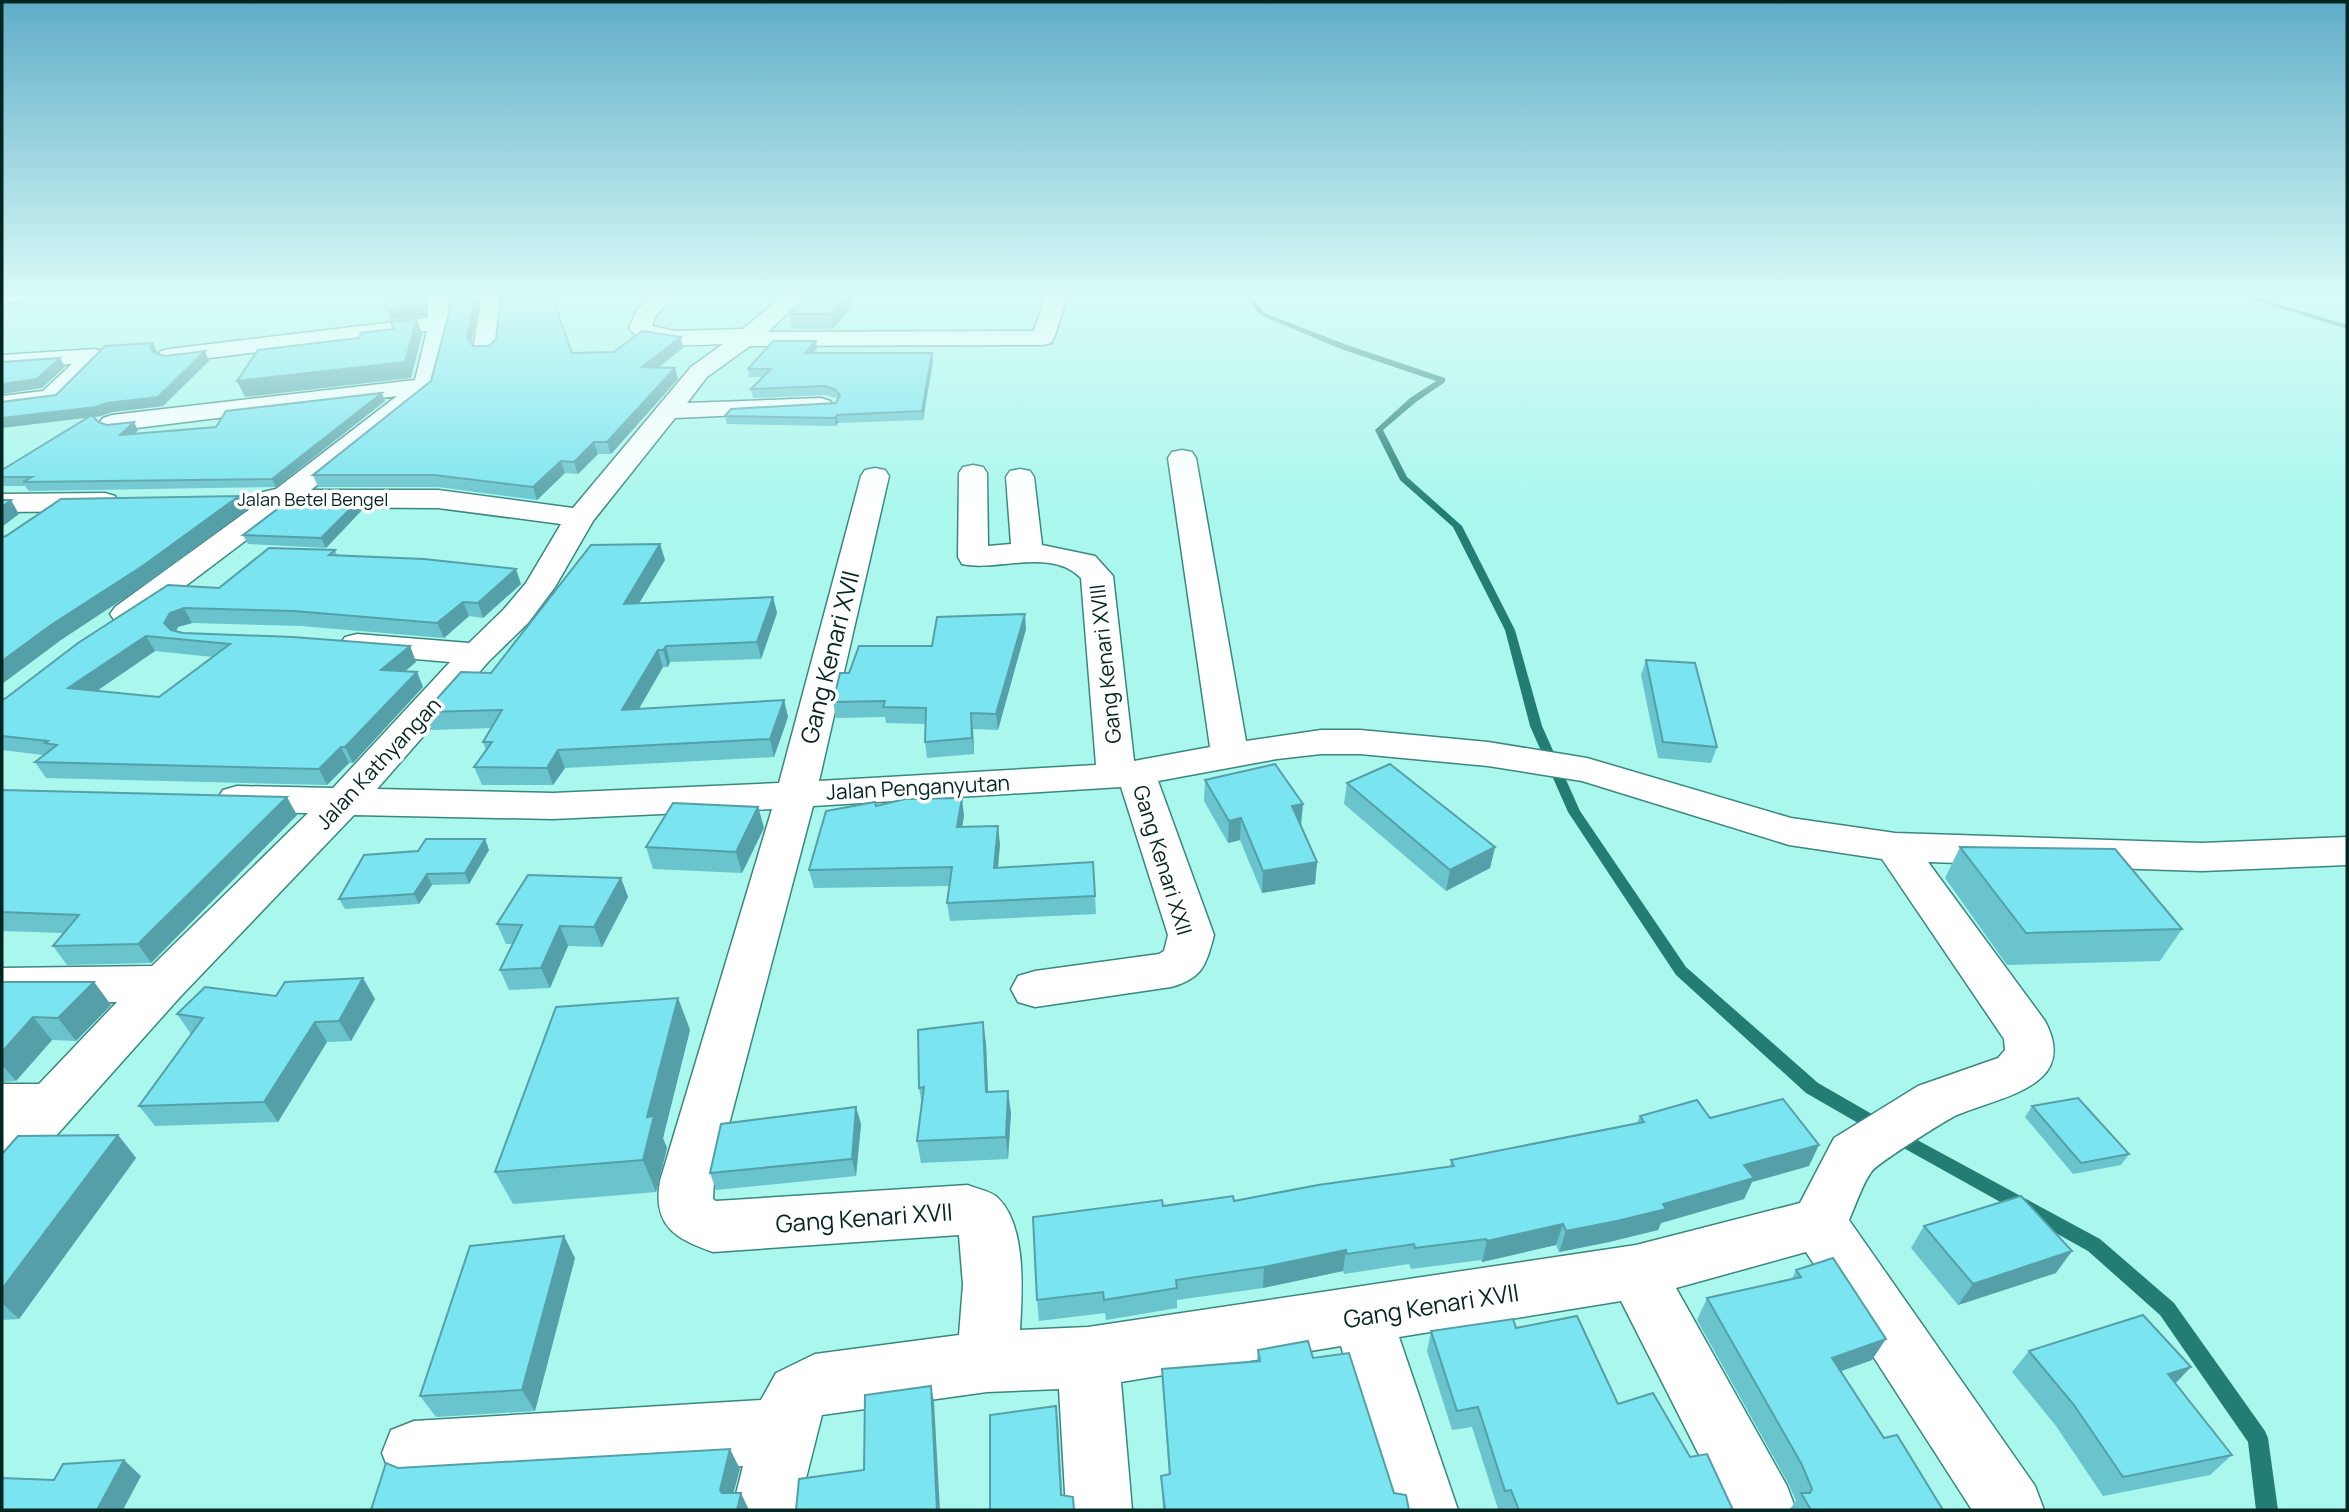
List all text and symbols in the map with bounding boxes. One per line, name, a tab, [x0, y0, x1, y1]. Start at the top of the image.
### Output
street label: Jalan Betel Bengel	[238, 487, 388, 511]
street label: Gang Kenari XVII	[792, 567, 866, 747]
street label: Gang Kenari XVIII	[1083, 583, 1127, 745]
street label: Jalan Kathyangan	[309, 691, 447, 835]
street label: Jalan Penganyutan	[825, 768, 1011, 806]
street label: Gang Kenari XXII	[1127, 782, 1199, 938]
street label: Gang Kenari XVII	[774, 1194, 954, 1240]
street label: Gang Kenari XVII	[1341, 1275, 1521, 1335]

